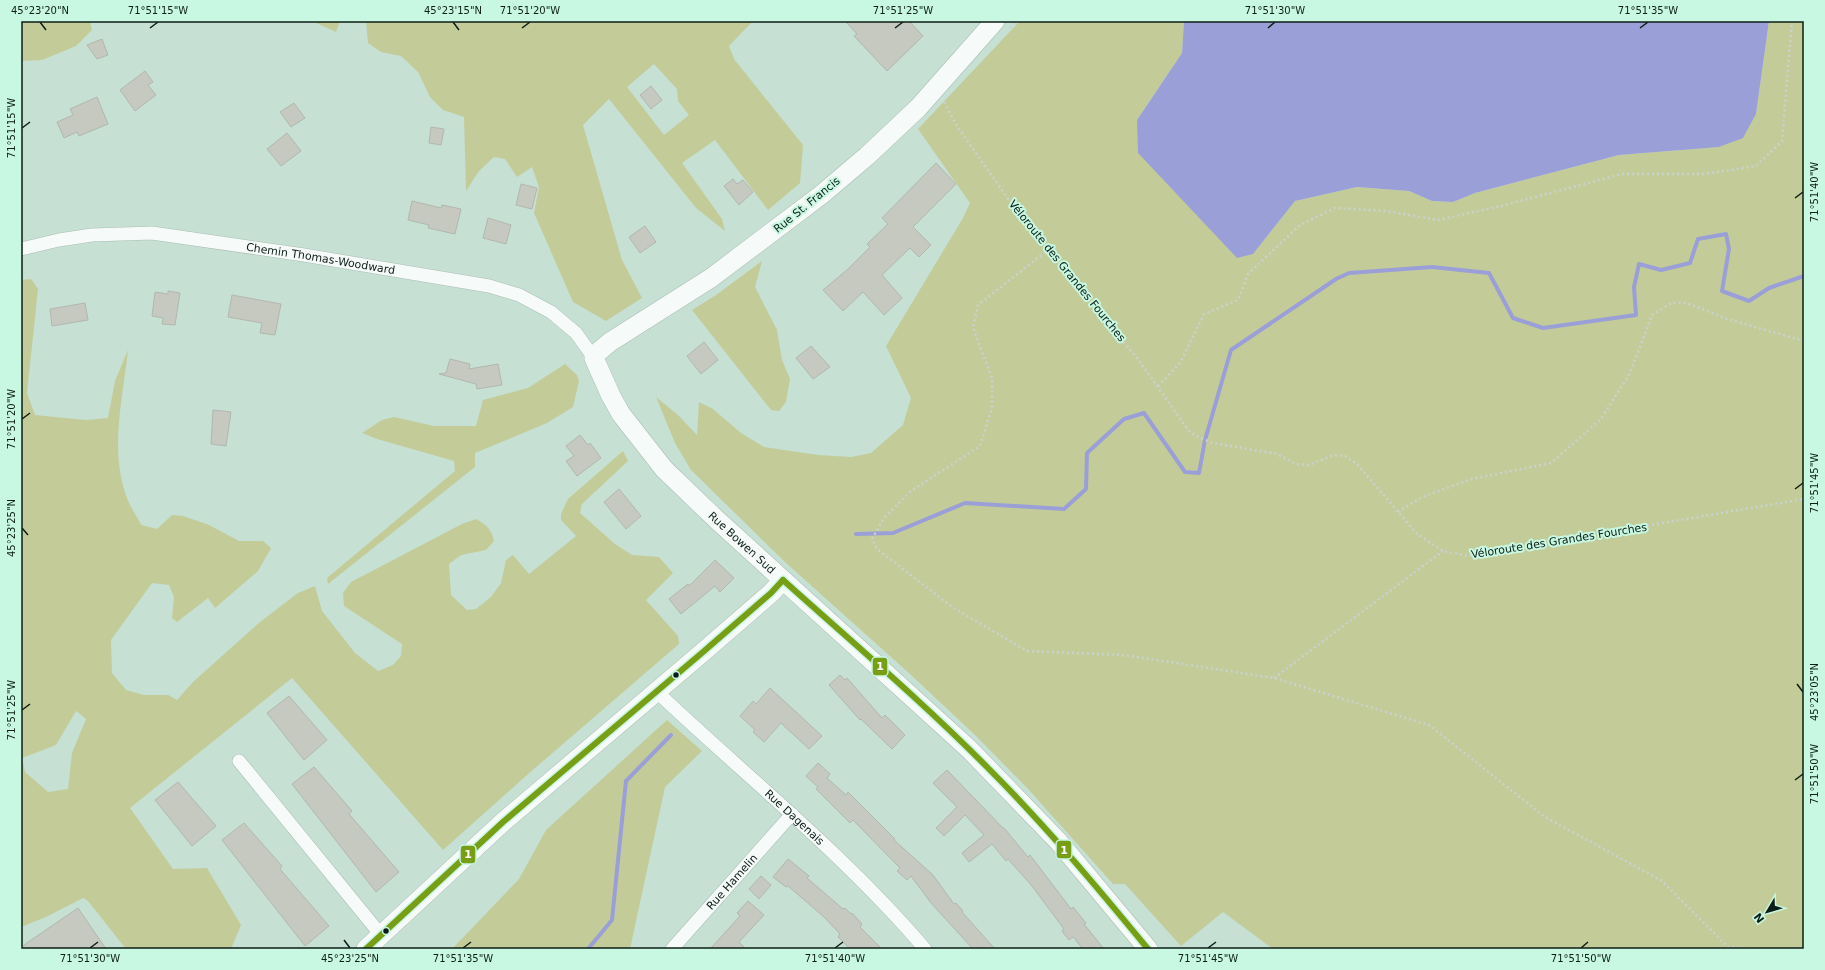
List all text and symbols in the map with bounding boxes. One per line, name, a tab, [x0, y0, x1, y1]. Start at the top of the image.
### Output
text: 45°23'20"N	[11, 5, 69, 16]
text: 71°51'15"W	[128, 5, 188, 16]
text: 45°23'15"N	[424, 5, 482, 16]
text: 71°51'20"W	[500, 5, 560, 16]
text: 71°51'25"W	[873, 5, 933, 16]
text: 71°51'30"W	[1245, 5, 1305, 16]
text: 71°51'35"W	[1618, 5, 1678, 16]
text: 71°51'15"W	[6, 98, 17, 158]
text: 71°51'40"W	[1809, 162, 1820, 222]
street label: Rue St. Francis	[771, 174, 843, 236]
street label: Véloroute des Grandes Fourches	[1006, 198, 1128, 344]
street label: Chemin Thomas-Woodward	[245, 240, 396, 277]
text: 71°51'20"W	[6, 389, 17, 449]
text: 71°51'45"W	[1809, 453, 1820, 513]
text: 45°23'25"N	[6, 499, 17, 557]
street label: Rue Bowen Sud	[706, 509, 778, 576]
street label: Véloroute des Grandes Fourches	[1470, 521, 1648, 561]
line badge: 1	[872, 657, 888, 676]
text: 1	[876, 660, 884, 673]
text: 45°23'05"N	[1809, 663, 1820, 721]
unlabelled marker	[671, 670, 681, 680]
text: 71°51'25"W	[6, 680, 17, 740]
text: 71°51'50"W	[1809, 744, 1820, 804]
street label: Rue Dagenais	[762, 787, 827, 848]
line badge: 1	[1056, 840, 1072, 859]
text: 1	[1060, 844, 1068, 857]
line badge: 1	[460, 845, 476, 864]
text: 1	[464, 848, 472, 861]
street label: Rue Hamelin	[704, 851, 760, 912]
north arrow	[1747, 892, 1787, 932]
text: N	[1752, 910, 1767, 925]
unlabelled marker	[381, 926, 391, 936]
text: 71°51'30"W	[60, 953, 120, 964]
text: 45°23'25"N	[321, 953, 379, 964]
text: 71°51'35"W	[433, 953, 493, 964]
text: 71°51'40"W	[805, 953, 865, 964]
text: 71°51'45"W	[1178, 953, 1238, 964]
text: 71°51'50"W	[1551, 953, 1611, 964]

